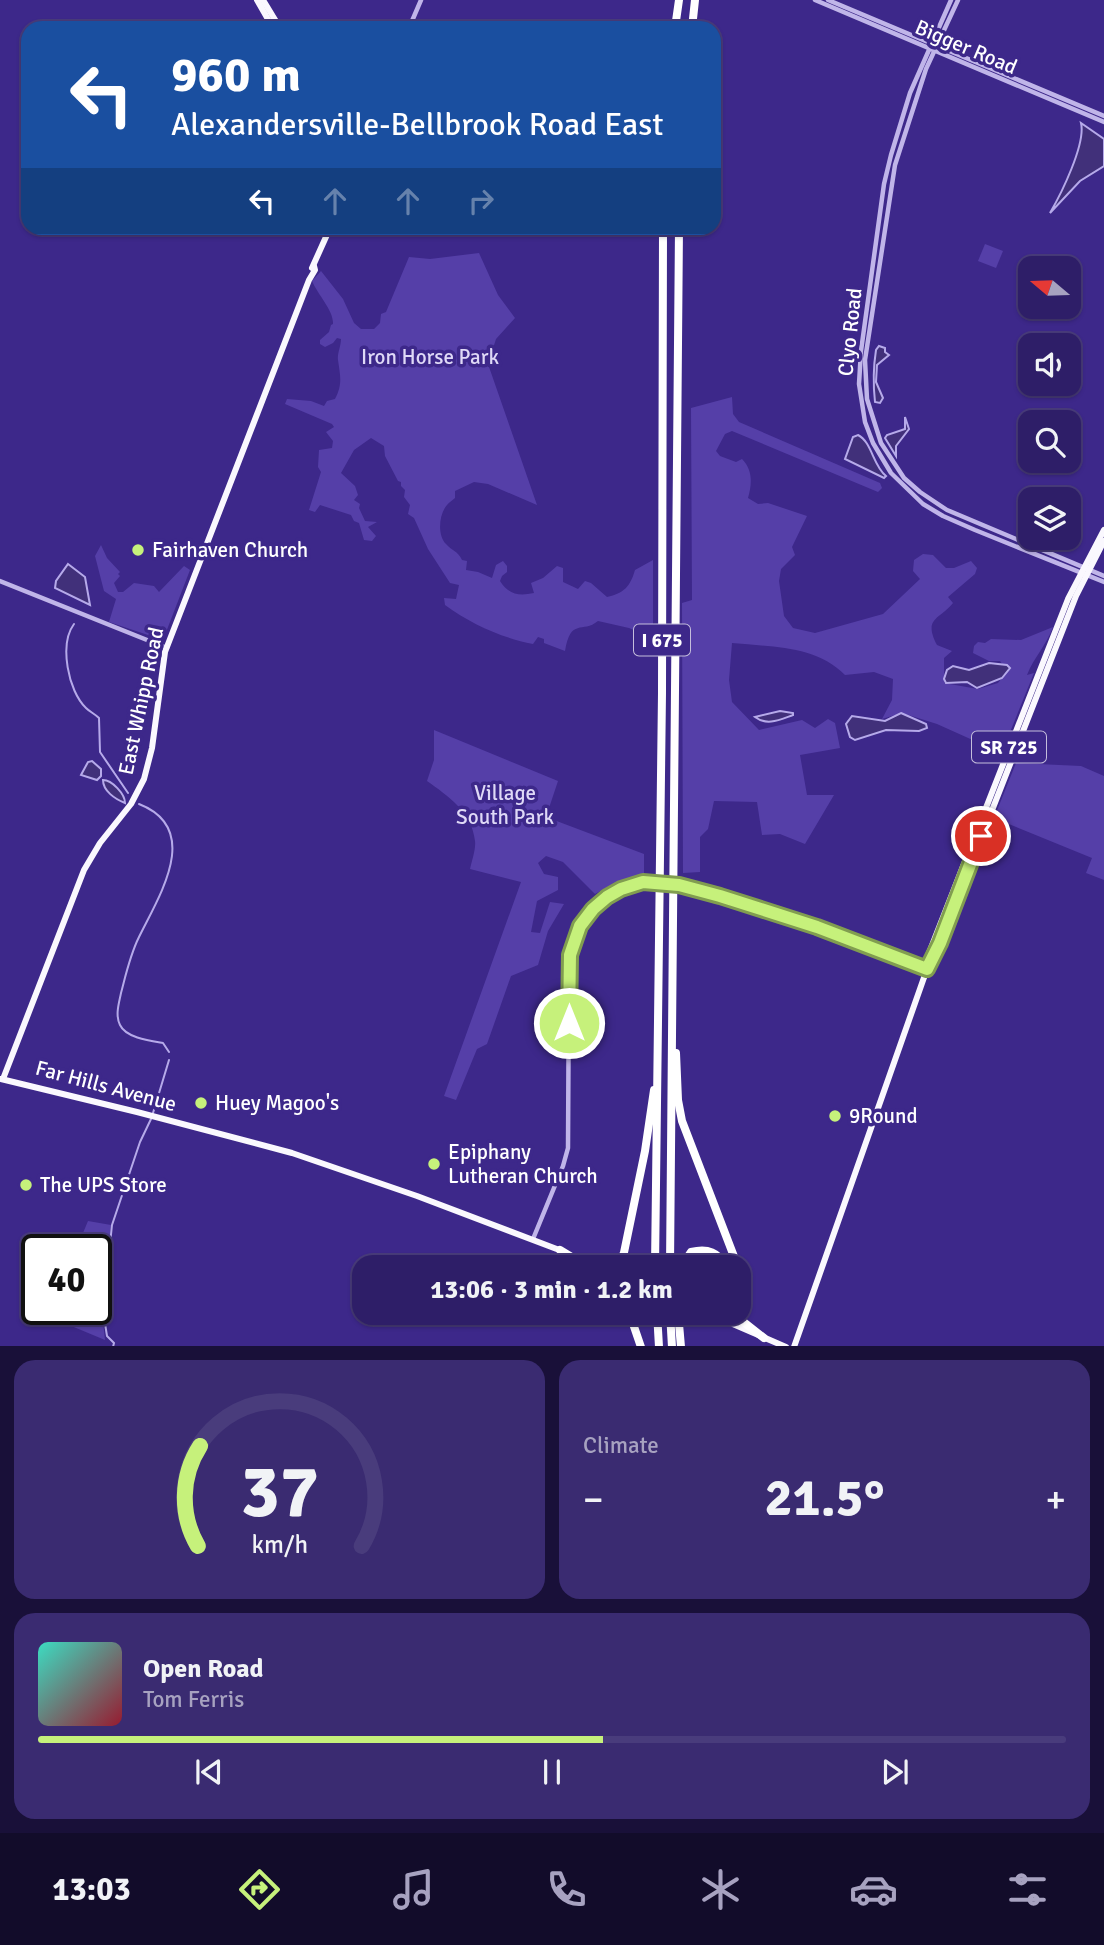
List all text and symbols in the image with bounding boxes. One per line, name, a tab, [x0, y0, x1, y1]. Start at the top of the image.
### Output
street label: Bigger Road	[911, 14, 1021, 80]
text: 960 m	[171, 45, 301, 105]
icon: left	[56, 49, 147, 140]
text: Alexandersville-Bellbrook Road East	[171, 105, 664, 144]
icon: left	[243, 182, 281, 220]
icon: ahead	[316, 182, 354, 220]
icon: ahead	[389, 182, 427, 220]
icon: right	[462, 182, 500, 220]
north arrow	[1018, 256, 1082, 318]
map controls	[1018, 256, 1081, 550]
street label: Clyo Road	[832, 287, 868, 377]
button: sound	[1018, 333, 1081, 396]
park label: Iron Horse Park	[361, 344, 499, 370]
button: search	[1018, 410, 1081, 473]
button: layers	[1018, 487, 1081, 550]
place label: Fairhaven Church	[152, 537, 308, 563]
marker: Fairhaven Church	[130, 542, 146, 558]
road number: I 675	[634, 624, 690, 656]
street label: East Whipp Road	[113, 625, 169, 777]
road number: SR 725	[972, 732, 1046, 762]
park label: Village South Park	[456, 780, 554, 830]
pin	[951, 806, 1011, 866]
icon: arrive	[962, 817, 1000, 855]
position arrow	[532, 986, 606, 1060]
street label: Far Hills Avenue	[33, 1055, 179, 1117]
place label: Huey Magoo's	[215, 1090, 339, 1116]
marker: Huey Magoo's	[193, 1095, 209, 1111]
place label: 9Round	[849, 1103, 918, 1129]
marker: 9Round	[827, 1108, 843, 1124]
place label: Epiphany Lutheran Church	[448, 1139, 598, 1189]
marker: Epiphany Lutheran Church	[426, 1156, 442, 1172]
place label: The UPS Store	[40, 1172, 167, 1198]
marker: The UPS Store	[18, 1177, 34, 1193]
speed limit sign: 40	[21, 1234, 112, 1325]
text: 13:06 · 3 min · 1.2 km	[430, 1274, 673, 1306]
text: Climate	[583, 1431, 659, 1460]
text: 37	[240, 1448, 319, 1537]
text: 21.5°	[765, 1466, 884, 1530]
text: −	[583, 1476, 604, 1523]
text: +	[1045, 1476, 1066, 1523]
text: km/h	[251, 1528, 308, 1559]
text: Open Road	[143, 1653, 264, 1685]
text: Tom Ferris	[143, 1685, 244, 1714]
icon: previous	[190, 1753, 228, 1791]
icon: pause	[533, 1753, 571, 1791]
icon: next	[876, 1753, 914, 1791]
icon: directions	[235, 1865, 284, 1914]
icon: music	[389, 1865, 438, 1914]
icon: phone	[542, 1865, 591, 1914]
icon: climate	[696, 1865, 745, 1914]
icon: car	[849, 1865, 898, 1914]
icon: filters	[1003, 1865, 1052, 1914]
text: 13:03	[52, 1870, 131, 1909]

